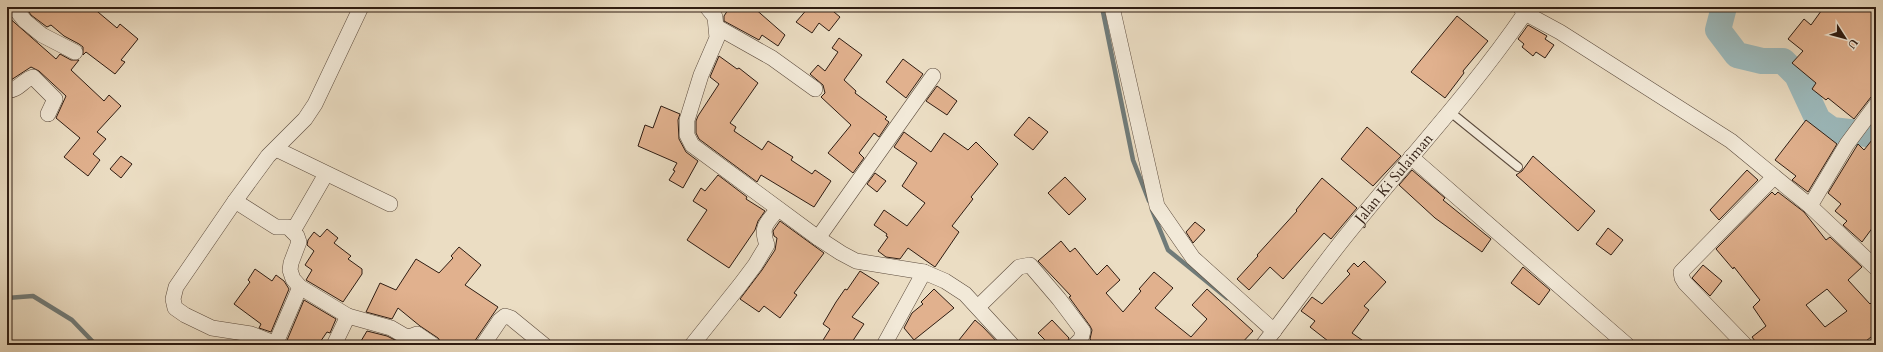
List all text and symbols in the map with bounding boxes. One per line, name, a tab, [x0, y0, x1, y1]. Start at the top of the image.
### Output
north arrow	[1825, 18, 1865, 58]
text: U	[1844, 36, 1861, 52]
street label: Jalan Ki Sulaiman	[1349, 129, 1438, 229]

